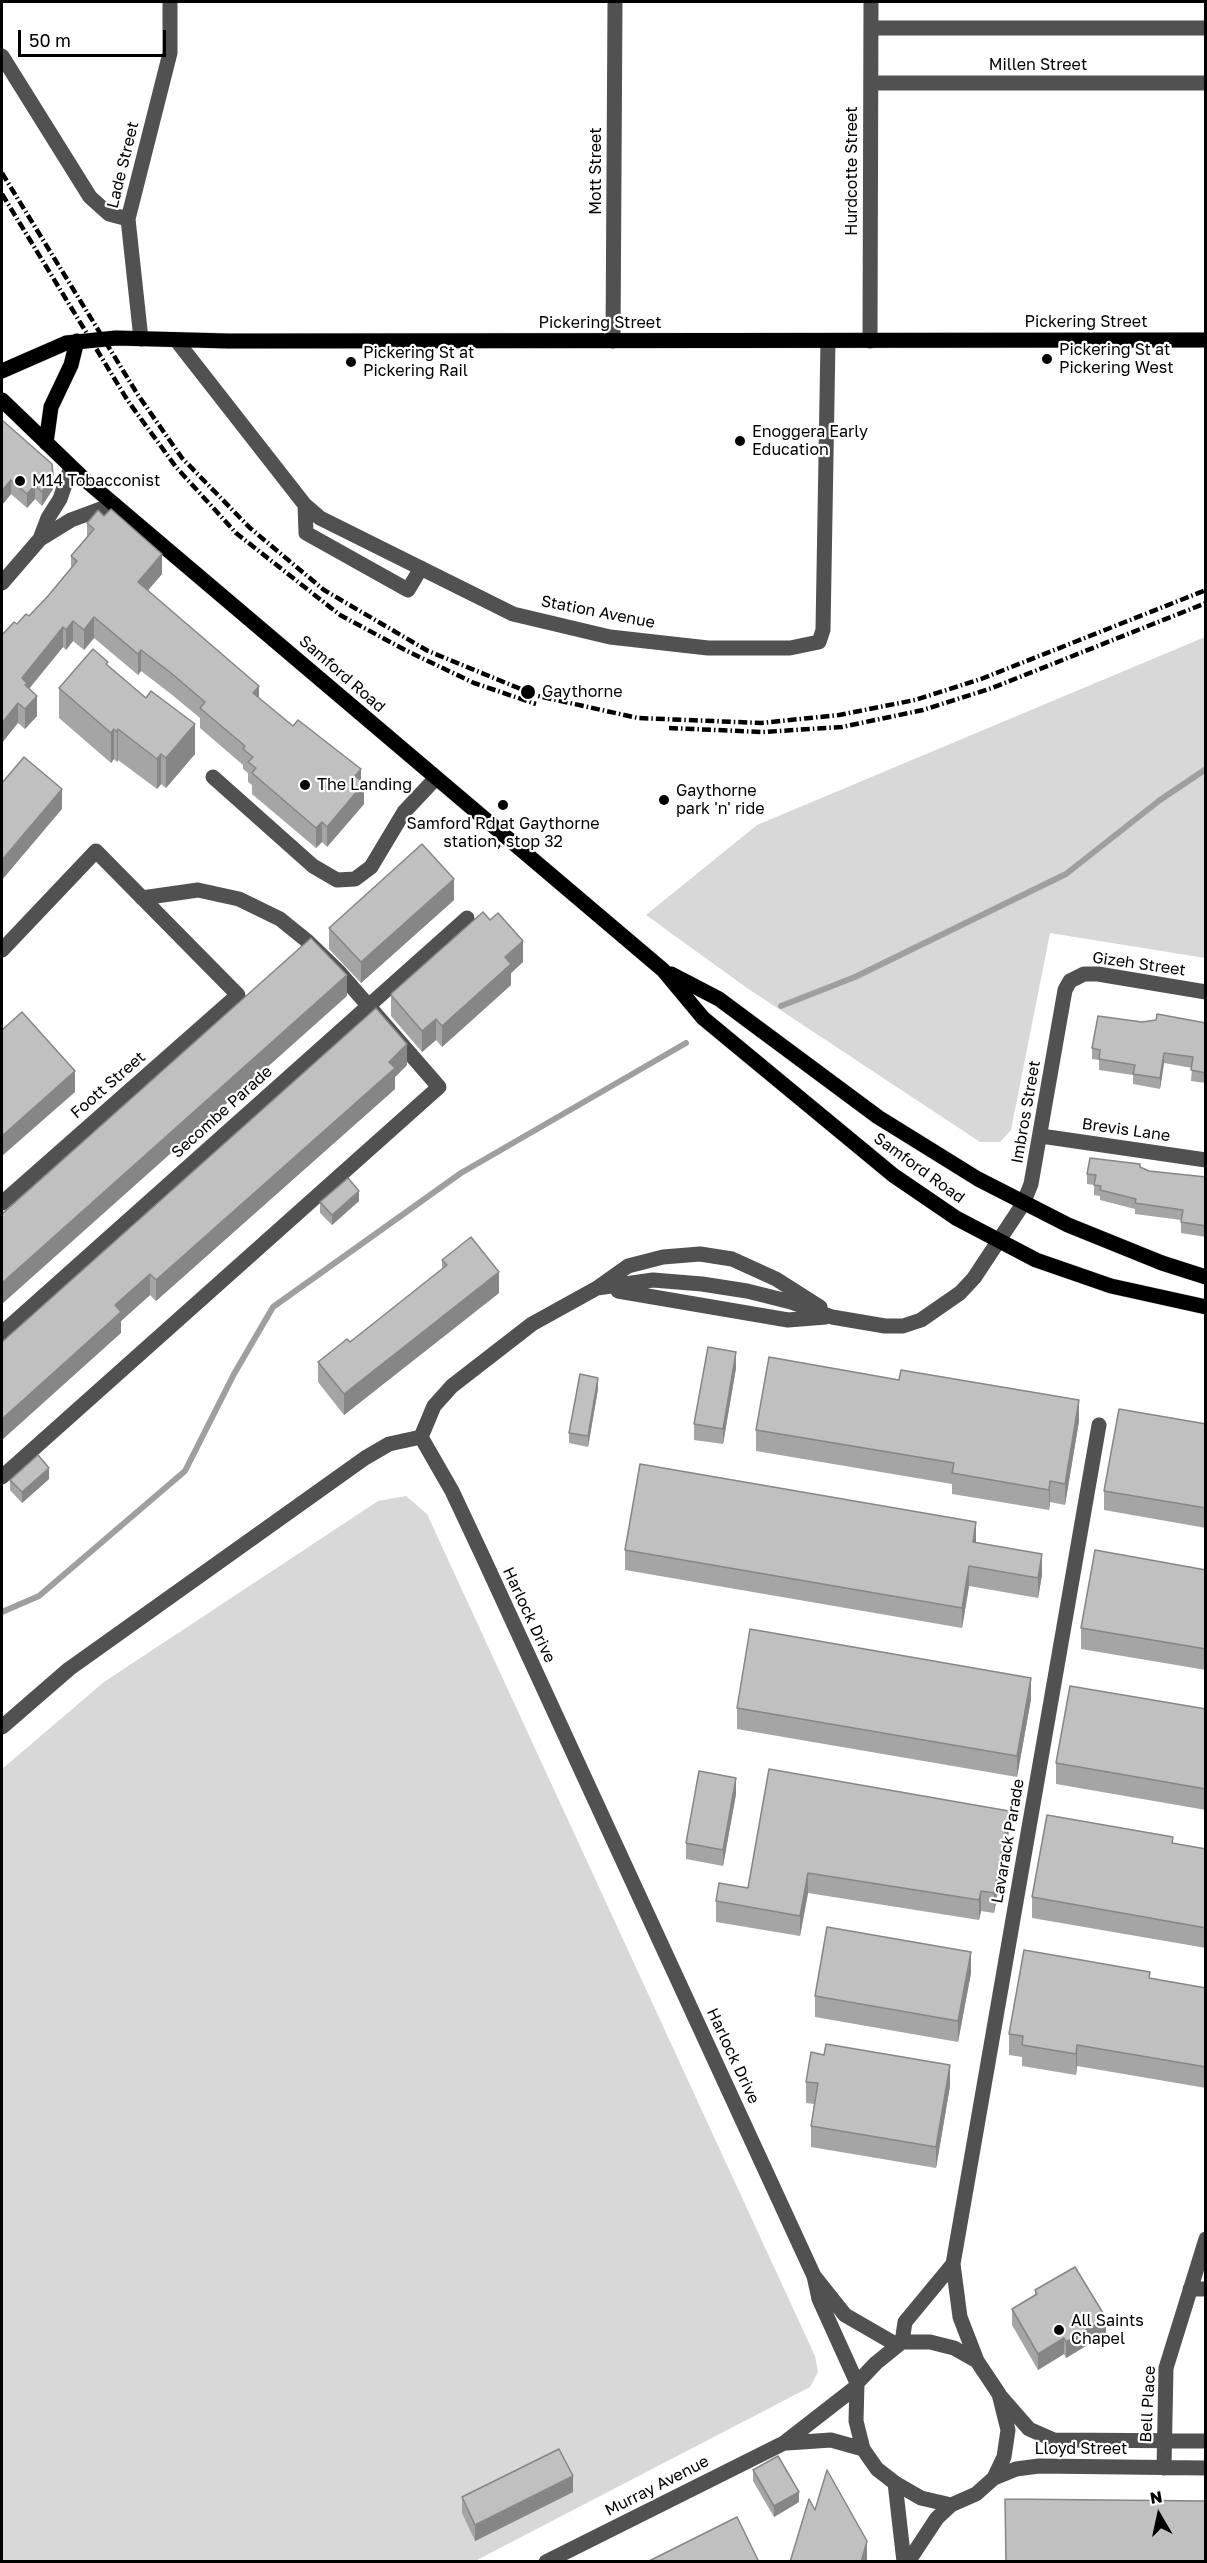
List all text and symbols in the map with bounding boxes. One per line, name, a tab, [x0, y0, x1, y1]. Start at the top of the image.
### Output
scale bar	[21, 18, 170, 56]
text: 50 m	[29, 29, 71, 51]
street label: Millen Street	[989, 55, 1087, 75]
street label: Hurdcotte Street	[842, 106, 862, 236]
street label: Lade Street	[103, 120, 143, 210]
street label: Mott Street	[586, 127, 606, 215]
street label: Pickering Street	[1024, 312, 1148, 332]
street label: Pickering Street	[538, 313, 662, 333]
place label: Pickering St at Pickering West	[1059, 340, 1174, 378]
place label: Pickering St at Pickering Rail	[363, 343, 474, 381]
marker: Pickering St at Pickering West	[1040, 352, 1054, 366]
marker: Pickering St at Pickering Rail	[344, 355, 358, 369]
place label: Enoggera Early Education	[752, 422, 868, 460]
marker: Enoggera Early Education	[733, 434, 747, 448]
place label: M14 Tobacconist	[32, 471, 160, 491]
marker: M14 Tobacconist	[13, 474, 27, 488]
street label: Station Avenue	[539, 592, 657, 632]
street label: Samford Road	[295, 631, 389, 717]
place label: Gaythorne	[542, 682, 623, 702]
marker: Gaythorne	[519, 683, 537, 701]
place label: The Landing	[317, 775, 412, 795]
marker: The Landing	[298, 778, 312, 792]
place label: Gaythorne park 'n' ride	[676, 781, 765, 819]
marker: Gaythorne park 'n' ride	[657, 793, 671, 807]
marker: Samford Rd at Gaythorne station, stop 32	[496, 798, 510, 812]
place label: Samford Rd at Gaythorne station, stop 32	[406, 814, 600, 852]
street label: Gizeh Street	[1091, 948, 1187, 980]
street label: Foott Street	[67, 1047, 149, 1123]
street label: Imbros Street	[1007, 1059, 1045, 1165]
street label: Secombe Parade	[168, 1062, 276, 1162]
street label: Brevis Lane	[1081, 1114, 1171, 1146]
street label: Samford Road	[870, 1129, 968, 1207]
street label: Harlock Drive	[498, 1564, 560, 1666]
street label: Lavarack Parade	[988, 1777, 1028, 1905]
street label: Harlock Drive	[702, 2005, 764, 2107]
place label: All Saints Chapel	[1071, 2311, 1144, 2349]
marker: All Saints Chapel	[1052, 2323, 1066, 2337]
street label: Bell Place	[1136, 2365, 1160, 2443]
street label: Lloyd Street	[1034, 2439, 1128, 2459]
street label: Murray Avenue	[602, 2452, 712, 2520]
north arrow	[1129, 2485, 1189, 2545]
text: N	[1149, 2486, 1164, 2508]

